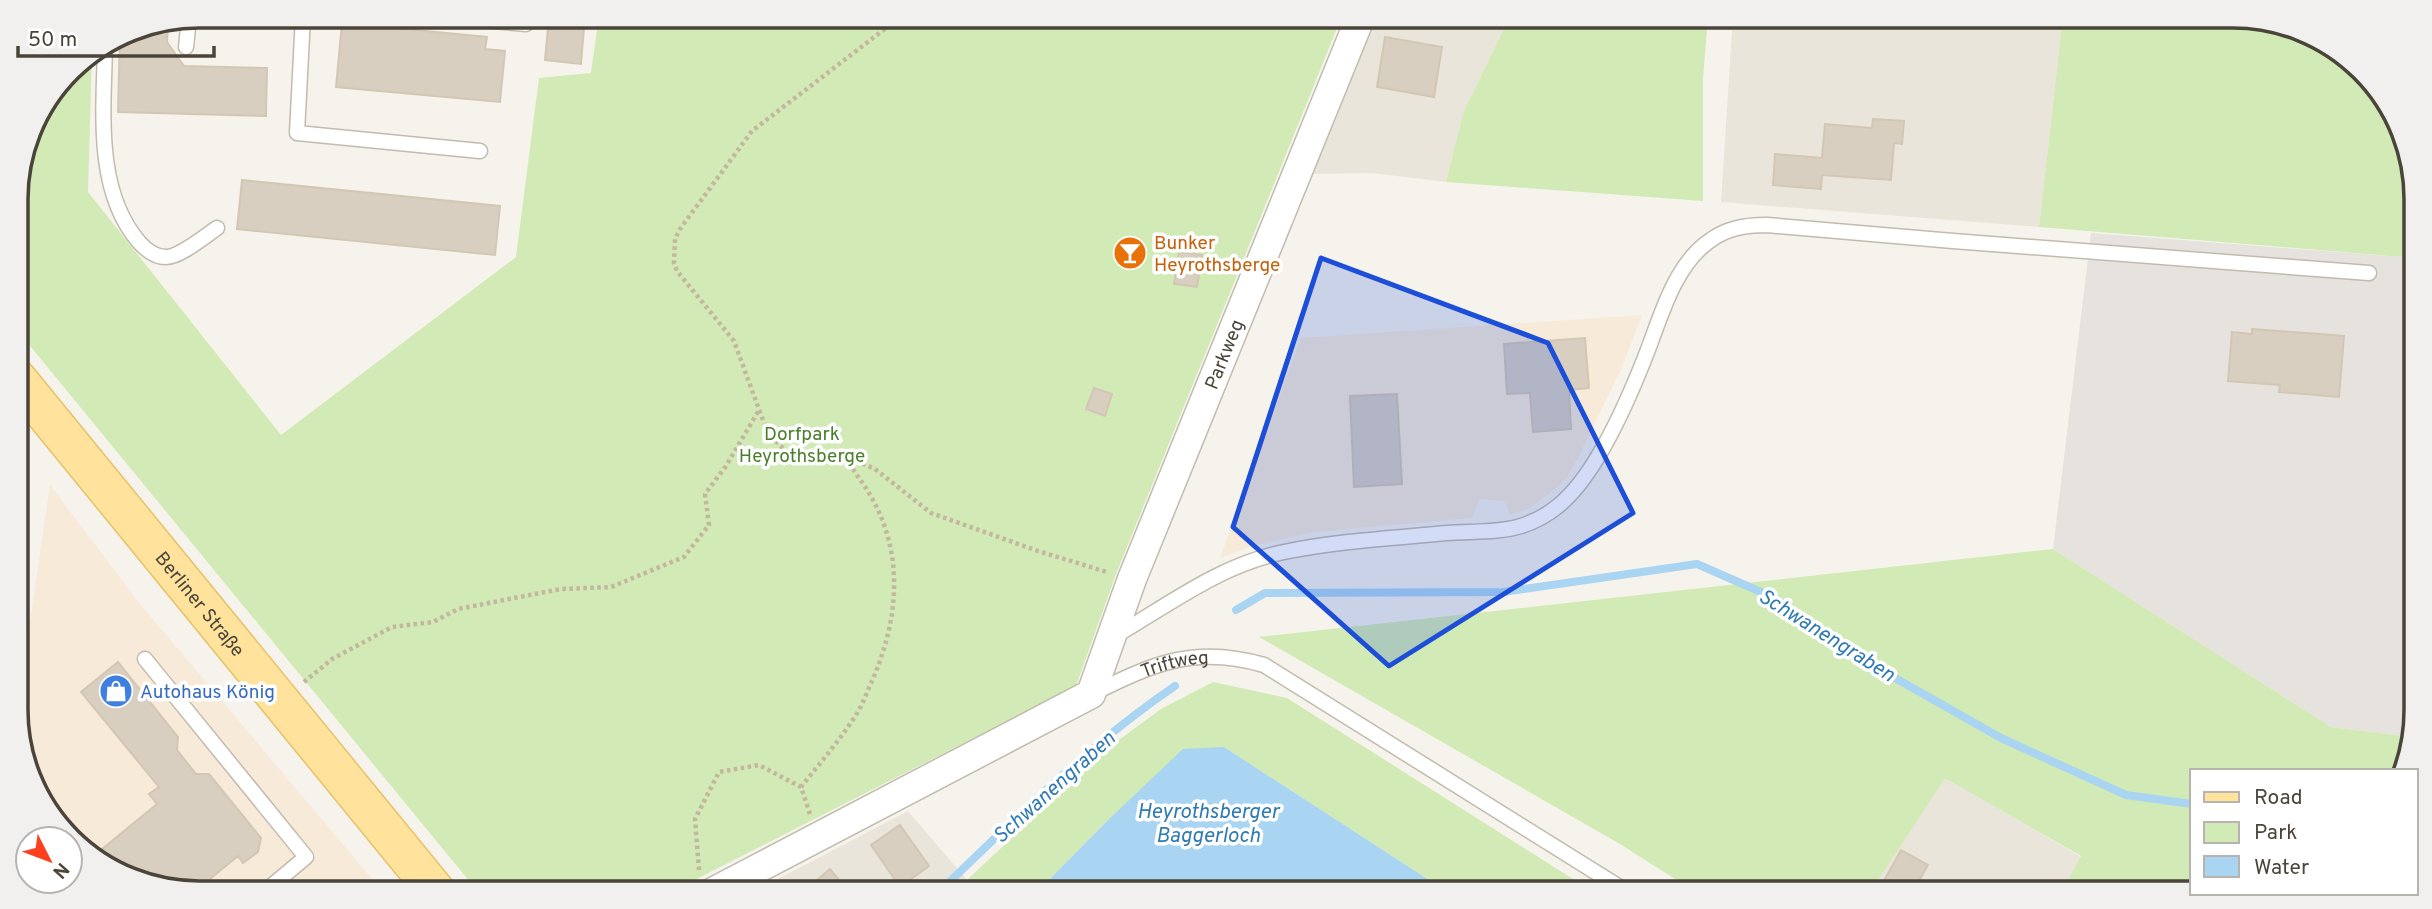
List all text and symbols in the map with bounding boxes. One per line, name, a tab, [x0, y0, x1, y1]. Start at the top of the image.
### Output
scale bar	[18, 14, 214, 58]
text: 50 m	[28, 27, 77, 54]
place label: Bunker Heyrothsberge	[1154, 232, 1280, 278]
bar icon: Bunker Heyrothsberge	[1111, 234, 1149, 272]
street label: Parkweg	[1200, 316, 1250, 393]
park label: Dorfpark Heyrothsberge	[739, 423, 865, 469]
street label: Berliner Straße	[149, 547, 249, 662]
water label: Schwanengraben	[1753, 584, 1900, 689]
street label: Triftweg	[1138, 646, 1209, 684]
shop icon: Autohaus König	[97, 672, 135, 710]
place label: Autohaus König	[140, 681, 275, 705]
water label: Schwanengraben	[988, 726, 1122, 850]
legend	[2190, 769, 2418, 895]
text: Road	[2254, 785, 2303, 812]
water label: Heyrothsberger Baggerloch	[1137, 799, 1281, 850]
text: Park	[2254, 820, 2297, 847]
north arrow	[14, 825, 84, 895]
text: Water	[2254, 855, 2309, 882]
text: N	[47, 857, 74, 883]

